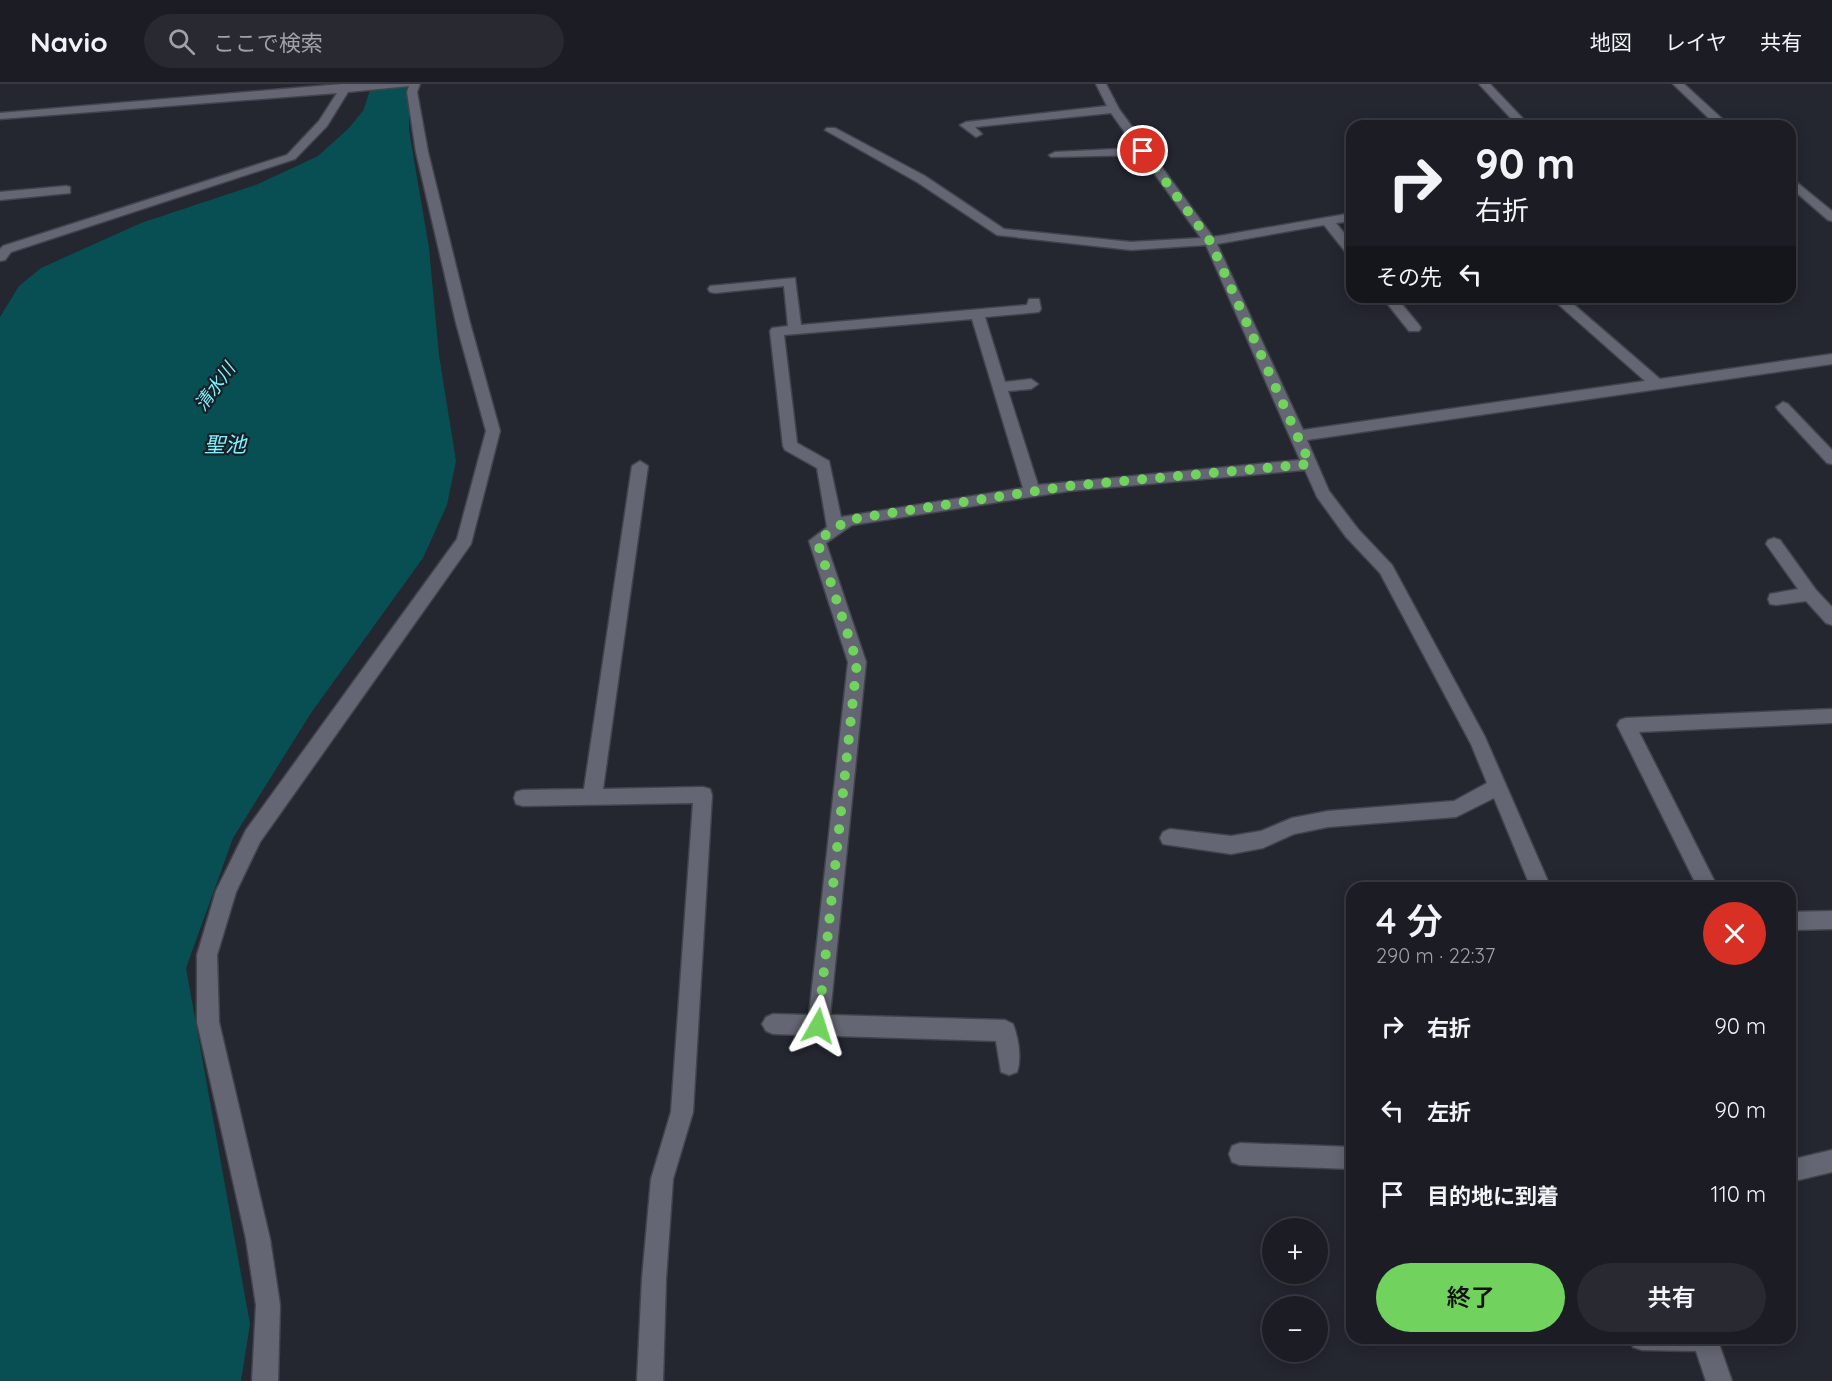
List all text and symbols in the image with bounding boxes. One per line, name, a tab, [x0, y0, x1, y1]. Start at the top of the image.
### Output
search box	[144, 14, 564, 68]
text: Navio	[30, 24, 108, 59]
icon: search	[165, 25, 198, 58]
text: ここで検索	[213, 29, 323, 57]
text: 地図	[1590, 29, 1632, 55]
text: レイヤ	[1665, 29, 1727, 55]
text: 共有	[1760, 29, 1802, 55]
pin	[1117, 125, 1168, 176]
icon: arrive	[1126, 134, 1159, 167]
text: 90 m	[1475, 137, 1575, 190]
icon: right	[1376, 144, 1454, 222]
text: 右折	[1475, 193, 1529, 227]
icon: left	[1454, 258, 1487, 291]
text: その先	[1376, 263, 1442, 291]
water label: 清水川	[189, 356, 241, 415]
water label: 聖池	[204, 431, 248, 457]
text: 4 分	[1376, 898, 1442, 943]
button: close	[1703, 902, 1766, 965]
text: 290 m · 22:37	[1376, 943, 1495, 968]
position arrow	[786, 994, 850, 1058]
icon: right	[1376, 1010, 1409, 1043]
text: 90 m	[1715, 1012, 1766, 1040]
text: 右折	[1427, 1014, 1471, 1042]
icon: left	[1376, 1094, 1409, 1127]
text: 90 m	[1715, 1096, 1766, 1124]
text: 左折	[1427, 1098, 1471, 1126]
icon: arrive	[1376, 1178, 1409, 1211]
text: 110 m	[1711, 1180, 1766, 1208]
text: 目的地に到着	[1427, 1182, 1559, 1210]
map controls	[1262, 1218, 1328, 1362]
button: +	[1262, 1218, 1328, 1284]
button: 終了	[1376, 1263, 1565, 1332]
button: 共有	[1577, 1263, 1766, 1332]
button: −	[1262, 1296, 1328, 1362]

